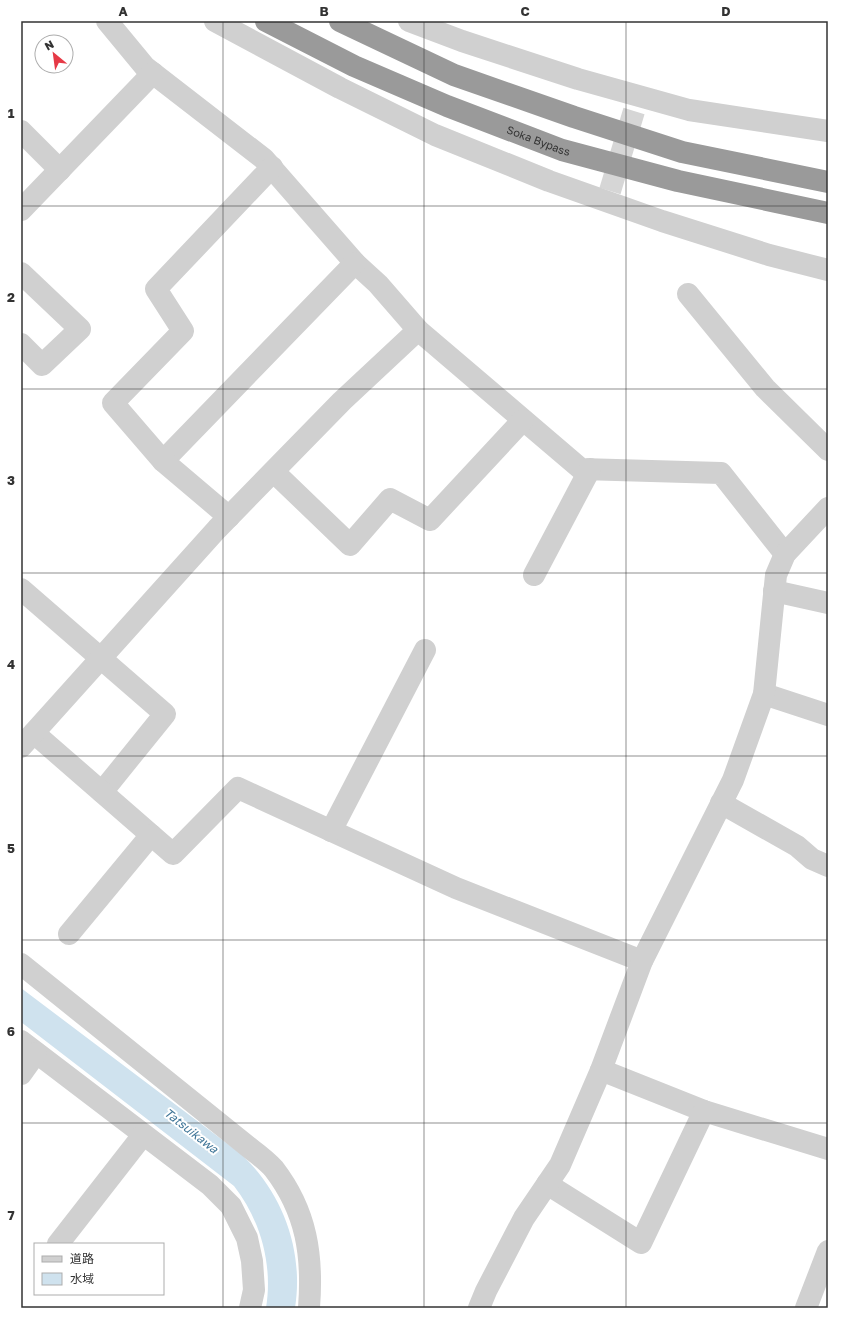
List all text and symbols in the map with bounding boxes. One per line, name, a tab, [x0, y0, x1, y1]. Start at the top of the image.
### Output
text: A	[118, 3, 128, 19]
text: B	[319, 3, 329, 19]
text: C	[520, 3, 530, 19]
text: D	[721, 3, 731, 19]
north arrow	[34, 34, 74, 74]
text: N	[42, 37, 56, 53]
text: 1	[8, 105, 15, 121]
street label: Soka Bypass	[505, 123, 572, 158]
text: 2	[7, 289, 15, 305]
text: 3	[7, 472, 15, 488]
text: 4	[7, 656, 15, 672]
text: 5	[7, 840, 15, 856]
text: 6	[7, 1023, 15, 1039]
water label: Tatsuikawa	[161, 1105, 222, 1157]
text: 7	[7, 1207, 15, 1223]
legend	[34, 1243, 164, 1295]
text: 道路	[70, 1251, 94, 1266]
text: 水域	[70, 1271, 94, 1286]

